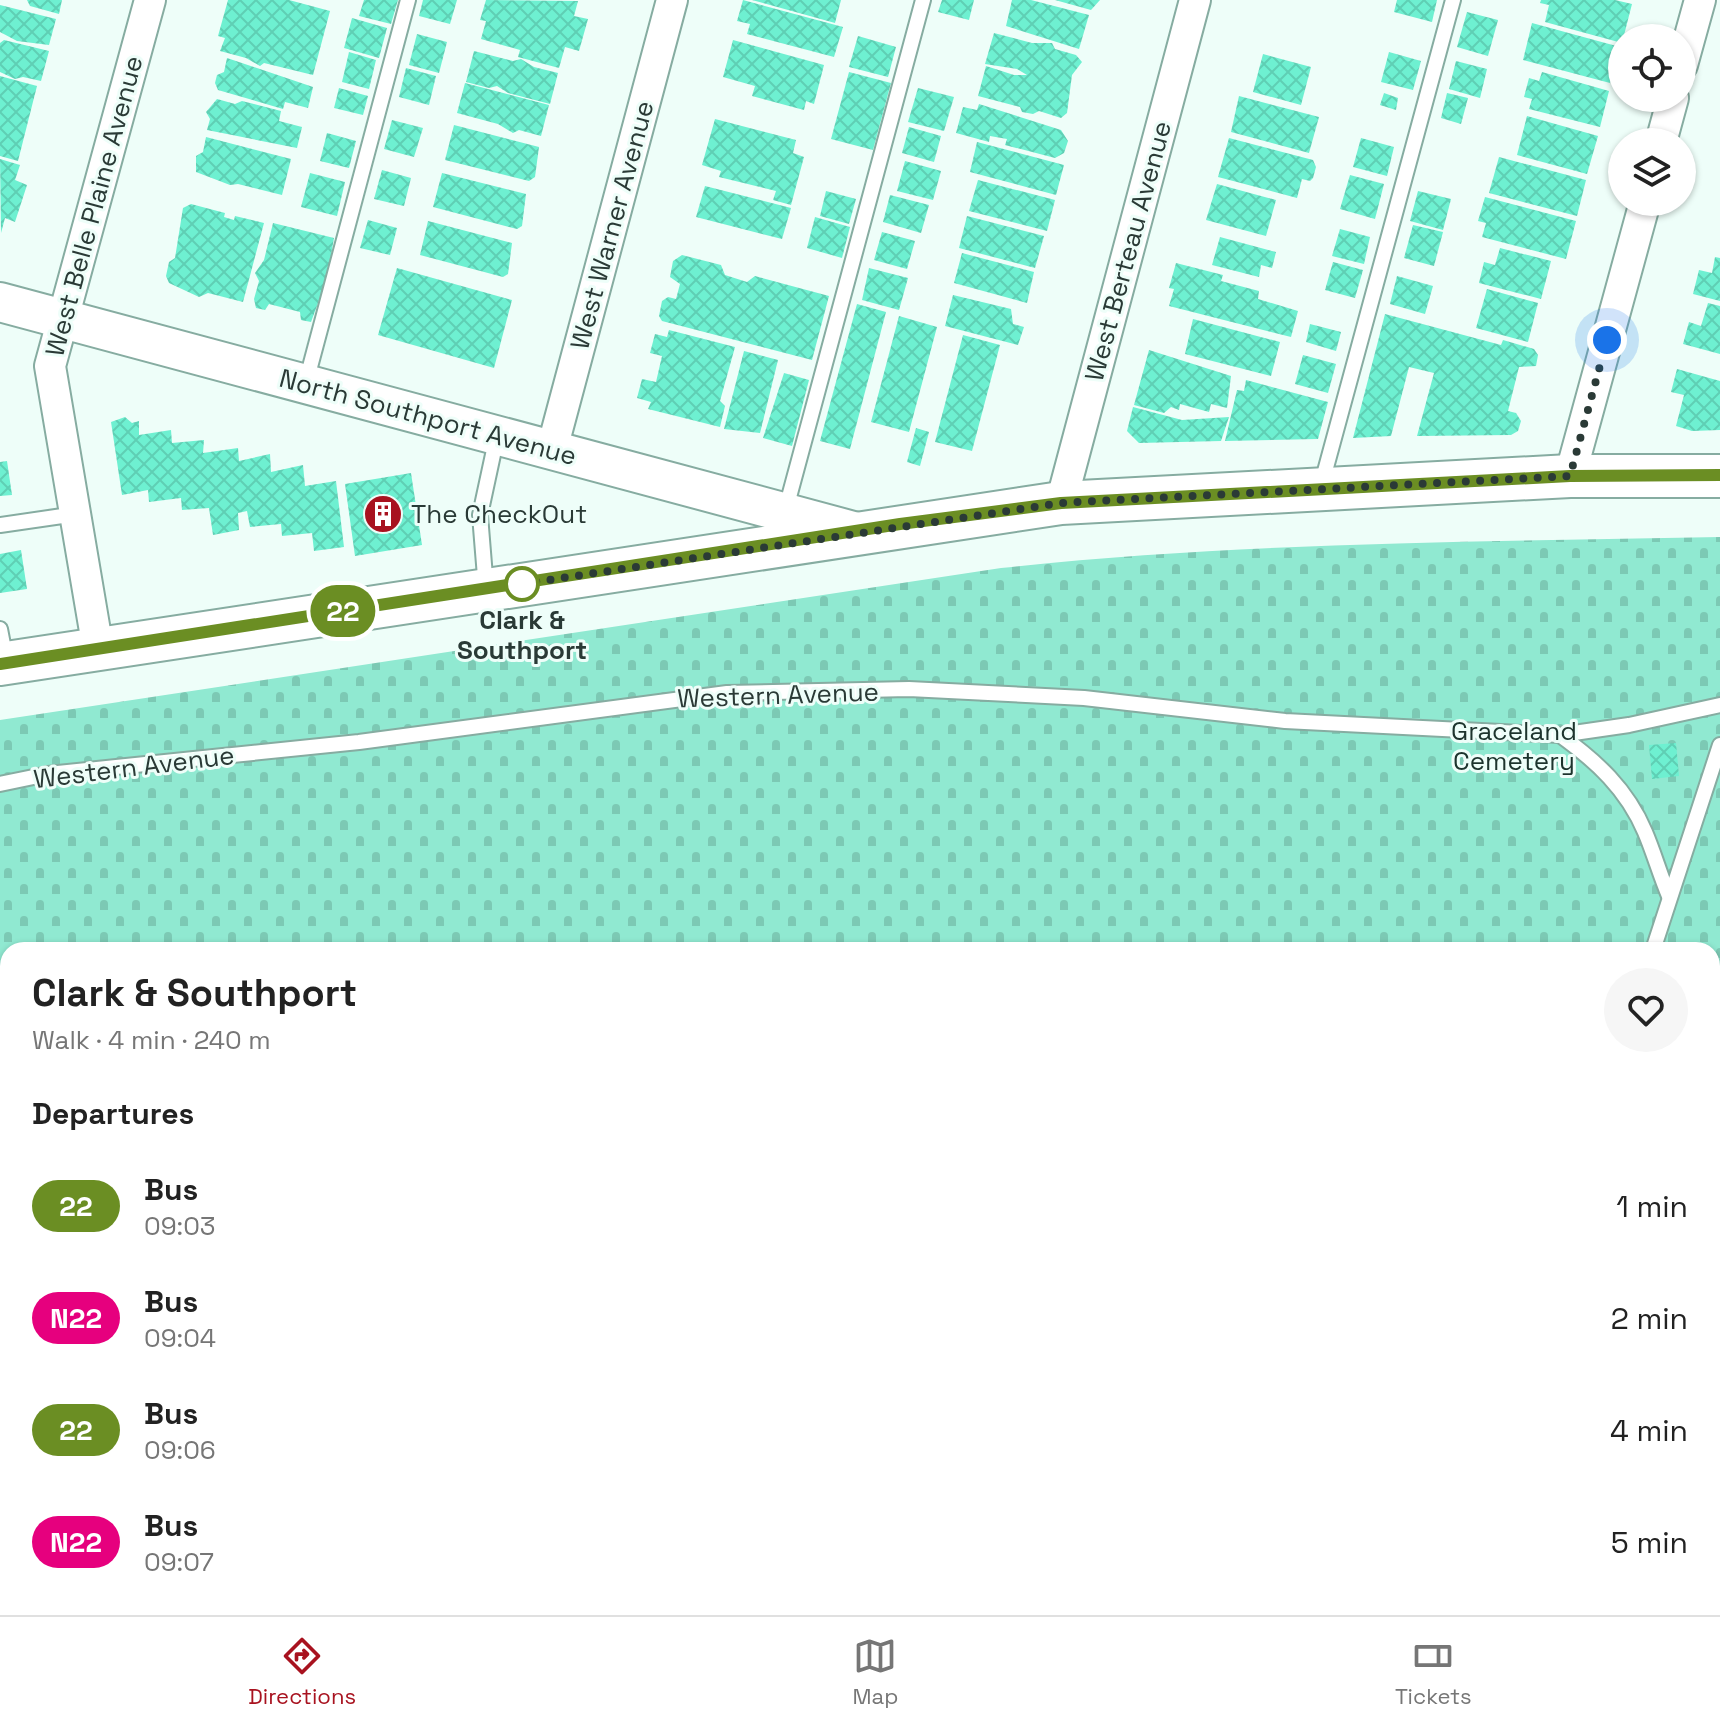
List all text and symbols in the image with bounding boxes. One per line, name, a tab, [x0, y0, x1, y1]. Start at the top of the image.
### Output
map controls	[1608, 24, 1696, 216]
button: locate	[1608, 24, 1696, 112]
street label: West Belle Plaine Avenue	[37, 52, 151, 360]
street label: West Warner Avenue	[562, 97, 662, 353]
street label: West Berteau Avenue	[1077, 117, 1179, 385]
button: layers	[1608, 128, 1696, 216]
your location	[1587, 320, 1627, 360]
street label: North Southport Avenue	[276, 361, 580, 473]
building icon: The CheckOut	[362, 493, 404, 535]
place label: The CheckOut	[411, 497, 587, 531]
marker: Clark & Southport	[505, 567, 539, 601]
line badge: 22	[307, 585, 379, 637]
text: 22	[326, 593, 360, 629]
place label: Clark & Southport	[457, 603, 587, 667]
street label: Western Avenue	[676, 674, 880, 716]
park label: Graceland Cemetery	[1451, 714, 1577, 778]
street label: Western Avenue	[32, 738, 236, 796]
button: heart	[1604, 968, 1688, 1052]
text: Clark & Southport	[32, 969, 357, 1017]
text: Walk · 4 min · 240 m	[32, 1023, 271, 1057]
text: Departures	[32, 1094, 194, 1133]
text: Bus	[144, 1170, 198, 1209]
text: 1 min	[1616, 1187, 1688, 1226]
text: 22	[59, 1188, 93, 1224]
text: 09:03	[144, 1209, 216, 1243]
text: Bus	[144, 1282, 198, 1321]
text: 2 min	[1611, 1299, 1688, 1338]
text: N22	[50, 1300, 102, 1336]
text: 09:04	[144, 1321, 216, 1355]
text: Bus	[144, 1394, 198, 1433]
text: 4 min	[1610, 1411, 1688, 1450]
text: 22	[59, 1412, 93, 1448]
text: 09:06	[144, 1433, 216, 1467]
text: Bus	[144, 1506, 198, 1545]
text: 5 min	[1611, 1523, 1688, 1562]
text: N22	[50, 1524, 102, 1560]
text: 09:07	[144, 1545, 214, 1579]
tab: Directions	[248, 1634, 356, 1710]
tab: Map	[853, 1634, 898, 1710]
tab: Tickets	[1395, 1634, 1472, 1710]

